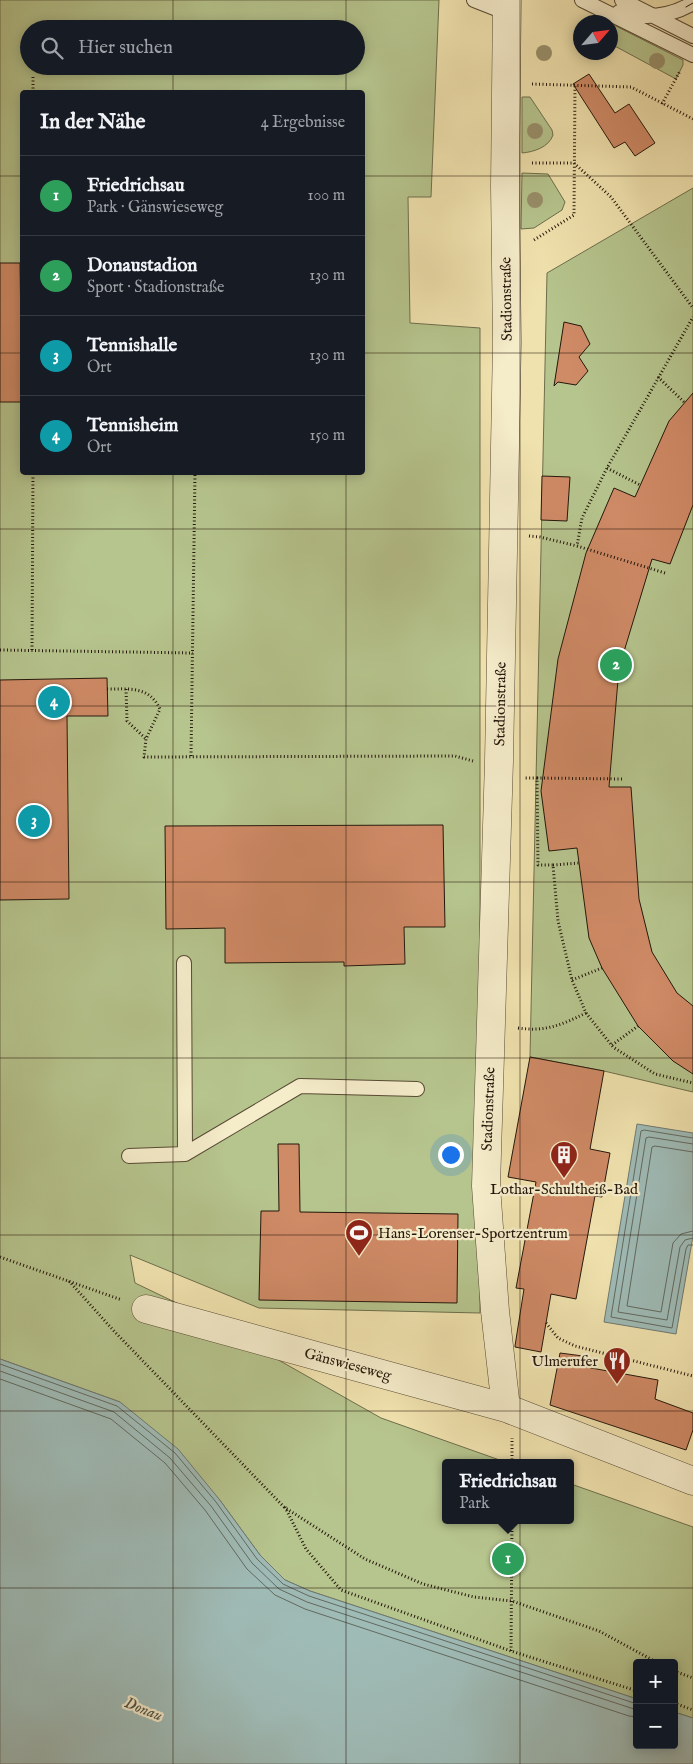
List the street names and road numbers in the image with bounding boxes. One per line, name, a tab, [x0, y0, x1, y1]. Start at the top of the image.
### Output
street label: Stadionstraße	[496, 257, 517, 341]
street label: Stadionstraße	[490, 662, 511, 746]
street label: Stadionstraße	[478, 1066, 499, 1151]
street label: Gänswieseweg	[302, 1344, 394, 1385]

